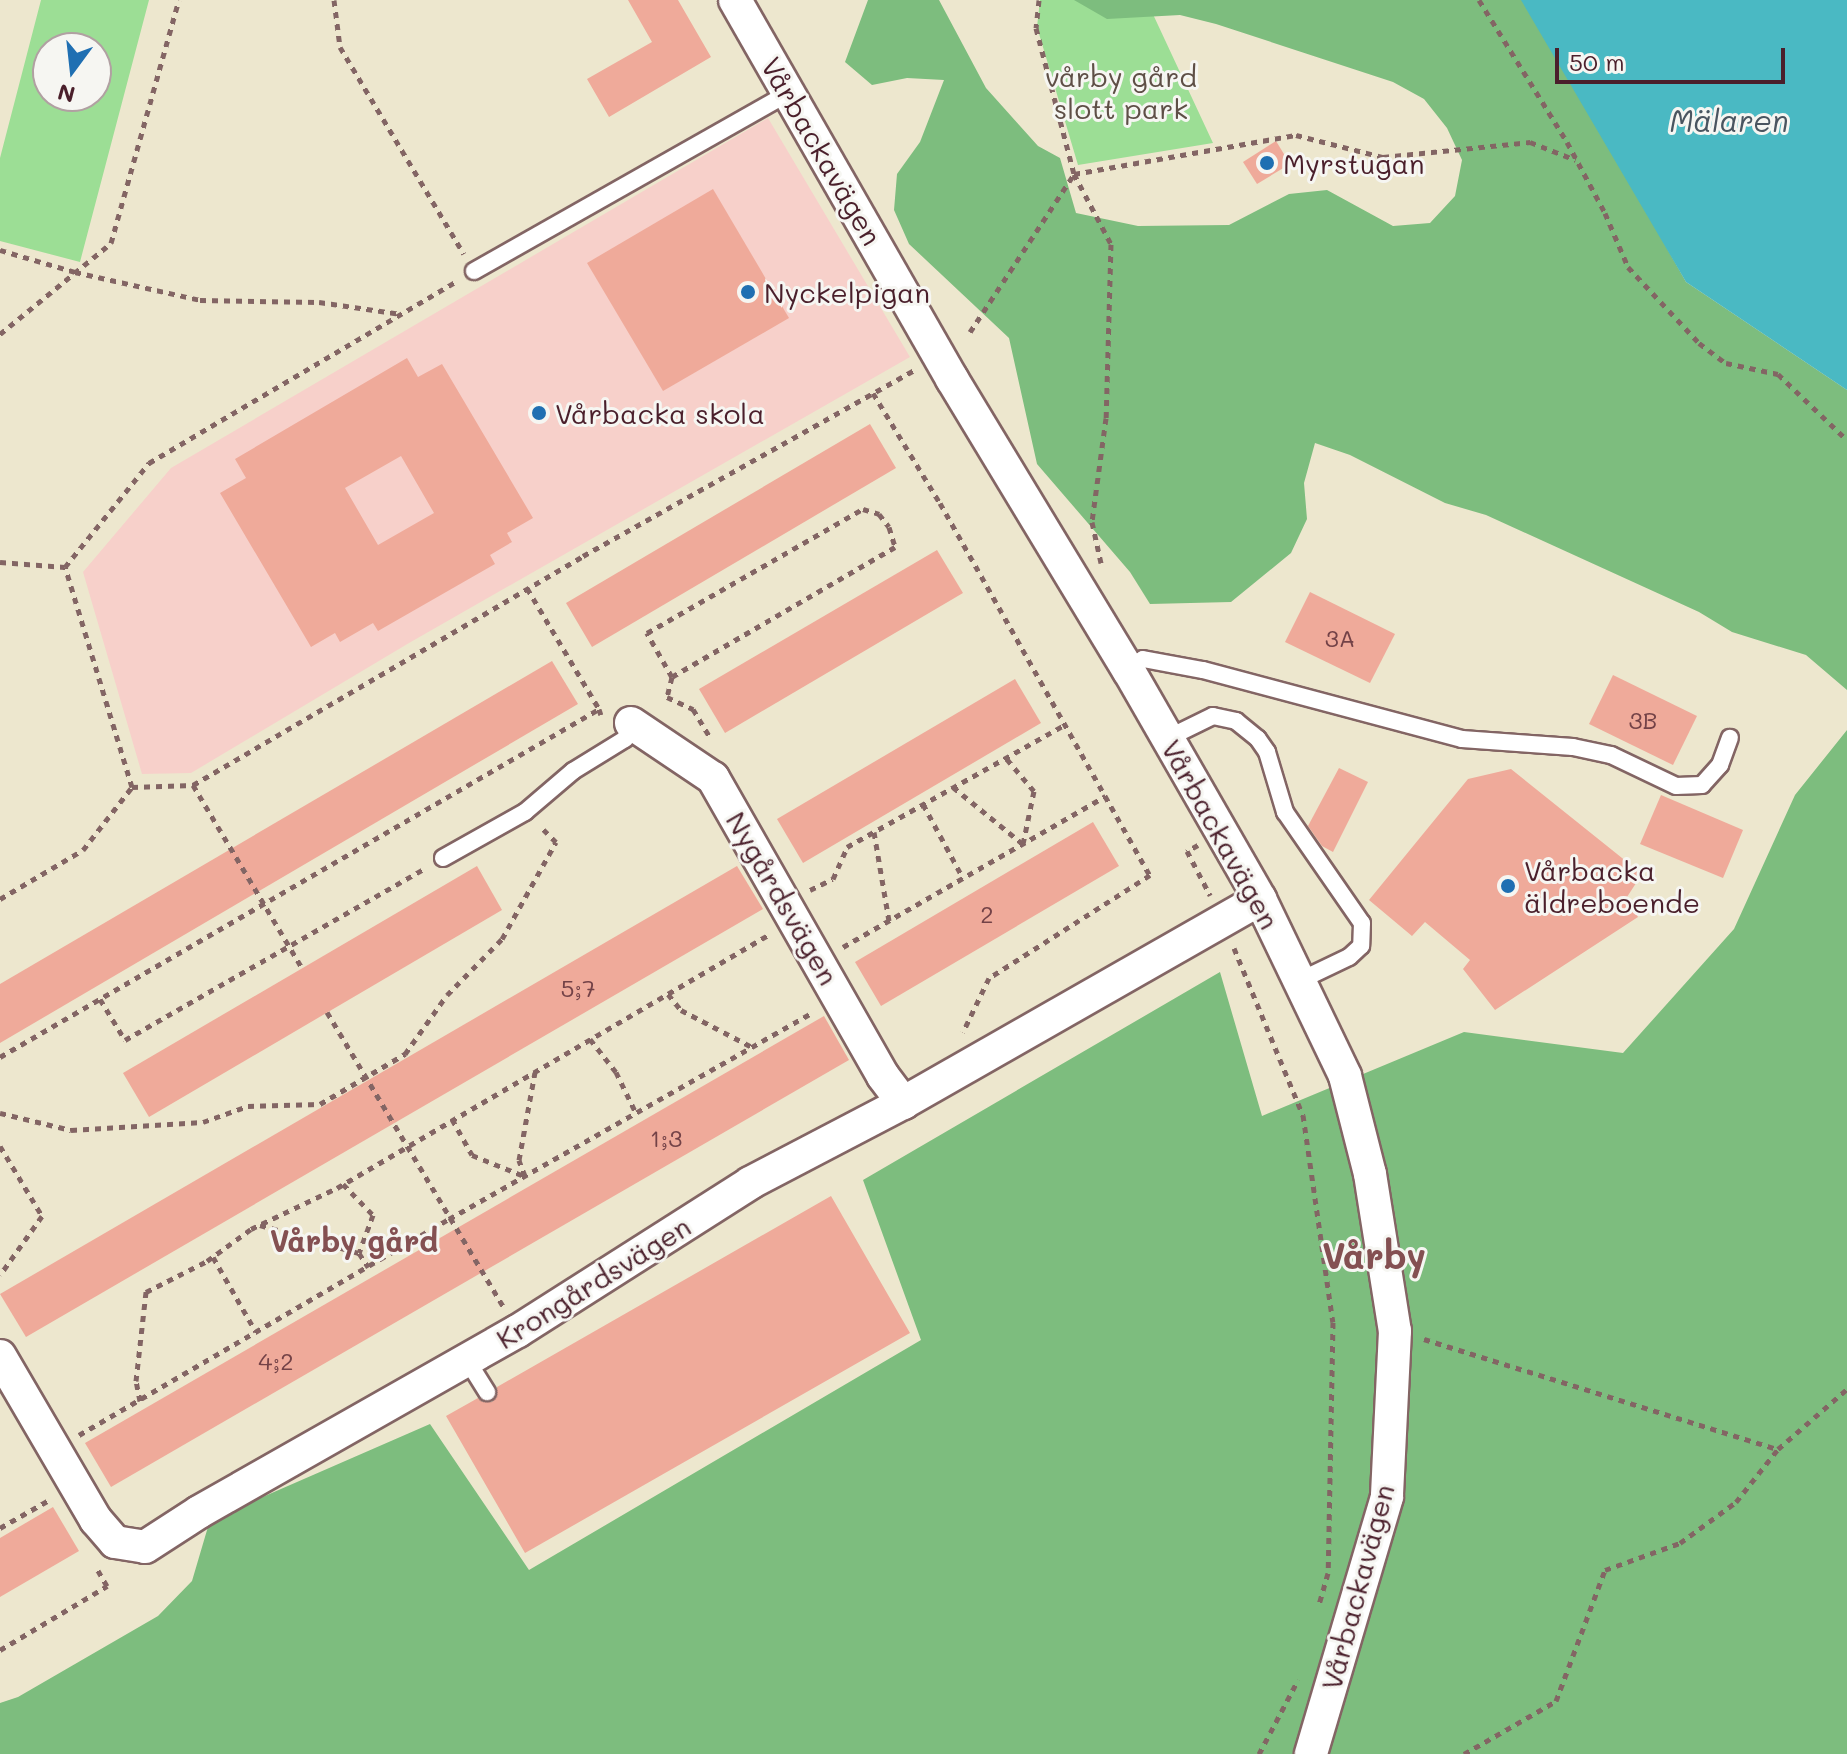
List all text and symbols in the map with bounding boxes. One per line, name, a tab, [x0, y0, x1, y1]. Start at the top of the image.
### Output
north arrow	[32, 32, 112, 112]
scale bar	[1559, 32, 1789, 82]
text: 50 m	[1569, 46, 1625, 77]
street label: Vårbackavägen	[755, 51, 889, 251]
park label: vårby gård slott park	[1045, 59, 1197, 125]
text: N	[54, 78, 78, 110]
water label: Mälaren	[1669, 102, 1789, 138]
place label: Myrstugan	[1283, 146, 1424, 180]
marker: Myrstugan	[1258, 154, 1276, 172]
place label: Nyckelpigan	[764, 275, 930, 309]
marker: Nyckelpigan	[739, 283, 757, 301]
place label: Vårbacka skola	[555, 396, 765, 430]
marker: Vårbacka skola	[530, 404, 548, 422]
house number: 3A	[1325, 624, 1355, 652]
house number: 3B	[1629, 706, 1657, 734]
street label: Vårbackavägen	[1155, 733, 1287, 935]
street label: Nygårdsvägen	[720, 805, 846, 991]
place label: Vårbacka äldreboende	[1524, 853, 1700, 919]
marker: Vårbacka äldreboende	[1499, 877, 1517, 895]
house number: 2	[980, 900, 994, 928]
house number: 5;7	[560, 974, 596, 1002]
house number: 1;3	[650, 1124, 682, 1152]
street label: Krongårdsvägen	[490, 1209, 696, 1355]
district label: Vårby gård	[270, 1222, 438, 1258]
district label: Vårby	[1322, 1233, 1426, 1277]
house number: 4;2	[258, 1347, 294, 1375]
street label: Vårbackavägen	[1313, 1480, 1401, 1694]

